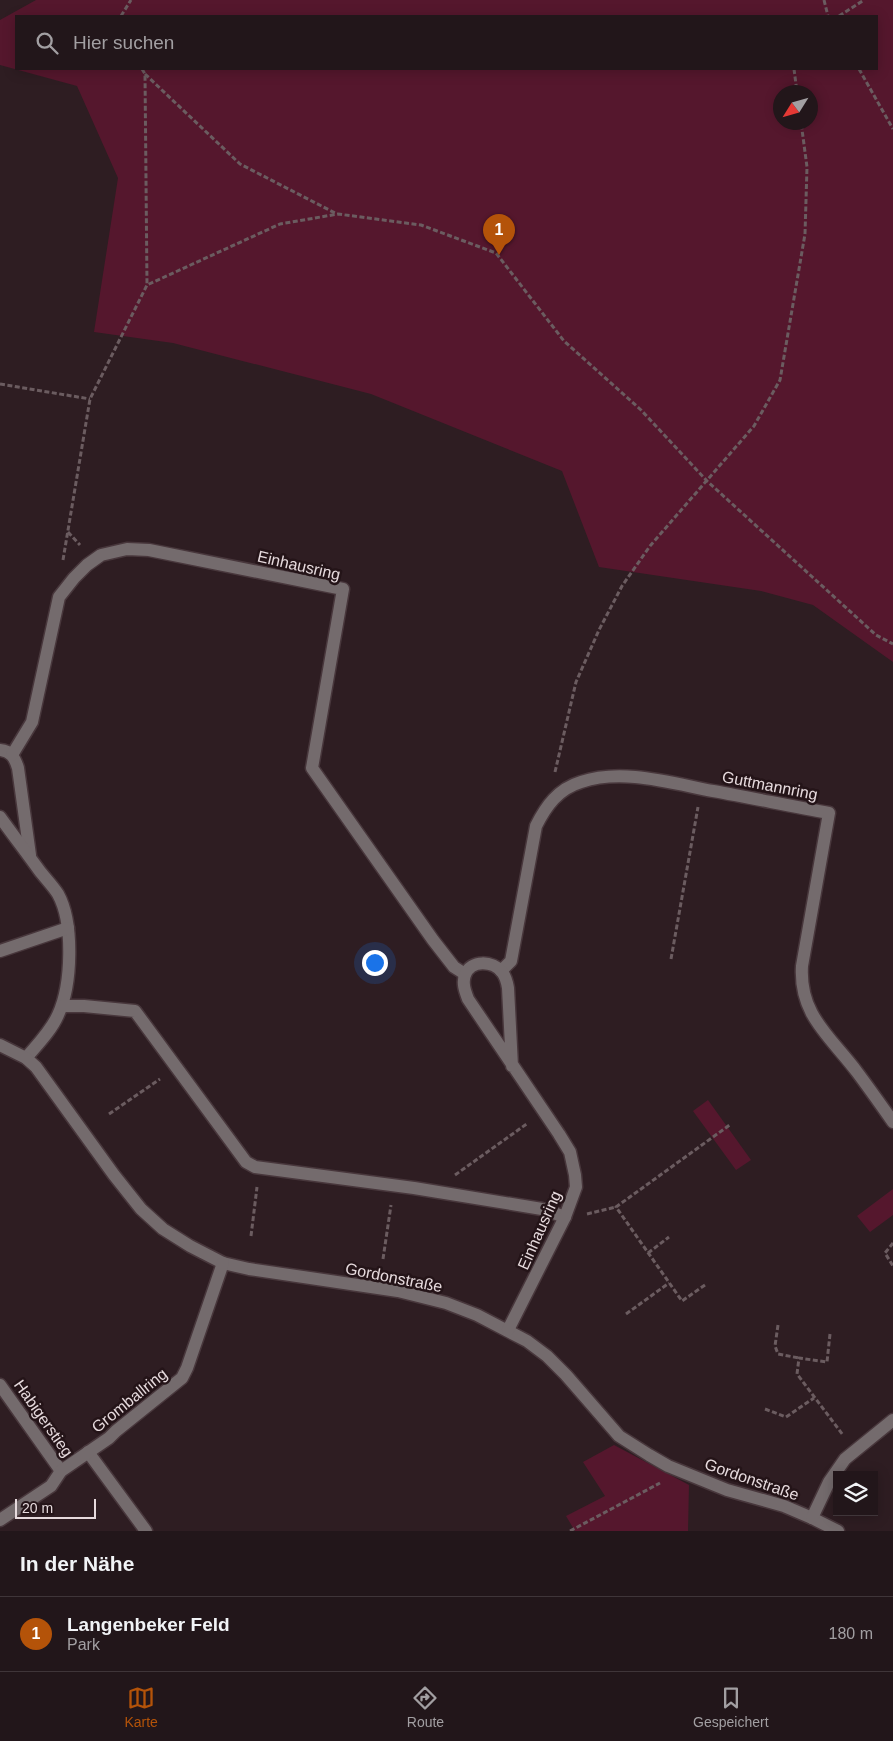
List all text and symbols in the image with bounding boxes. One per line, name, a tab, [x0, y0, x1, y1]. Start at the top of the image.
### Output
search box	[15, 15, 878, 70]
icon: search	[33, 29, 61, 57]
text: Hier suchen	[73, 32, 174, 53]
north arrow	[773, 85, 818, 130]
pin: 1	[483, 214, 515, 255]
street label: Einhausring	[256, 548, 342, 583]
street label: Guttmannring	[721, 768, 819, 803]
your location	[362, 950, 388, 976]
street label: Einhausring	[515, 1188, 564, 1272]
street label: Gordonstraße	[344, 1260, 444, 1295]
street label: Gromballring	[88, 1365, 170, 1436]
street label: Habigerstieg	[11, 1377, 76, 1460]
street label: Gordonstraße	[702, 1455, 801, 1504]
map controls	[833, 1471, 878, 1516]
button: layers	[833, 1471, 878, 1516]
scale bar	[15, 1496, 96, 1519]
text: 20 m	[22, 1500, 53, 1516]
text: In der Nähe	[20, 1552, 134, 1575]
text: Langenbeker Feld	[67, 1614, 230, 1635]
text: 1	[32, 1625, 40, 1642]
text: 180 m	[829, 1625, 873, 1642]
text: Park	[67, 1636, 100, 1653]
tab: Karte	[124, 1684, 158, 1730]
tab: Route	[407, 1684, 444, 1730]
tab: Gespeichert	[693, 1684, 769, 1730]

